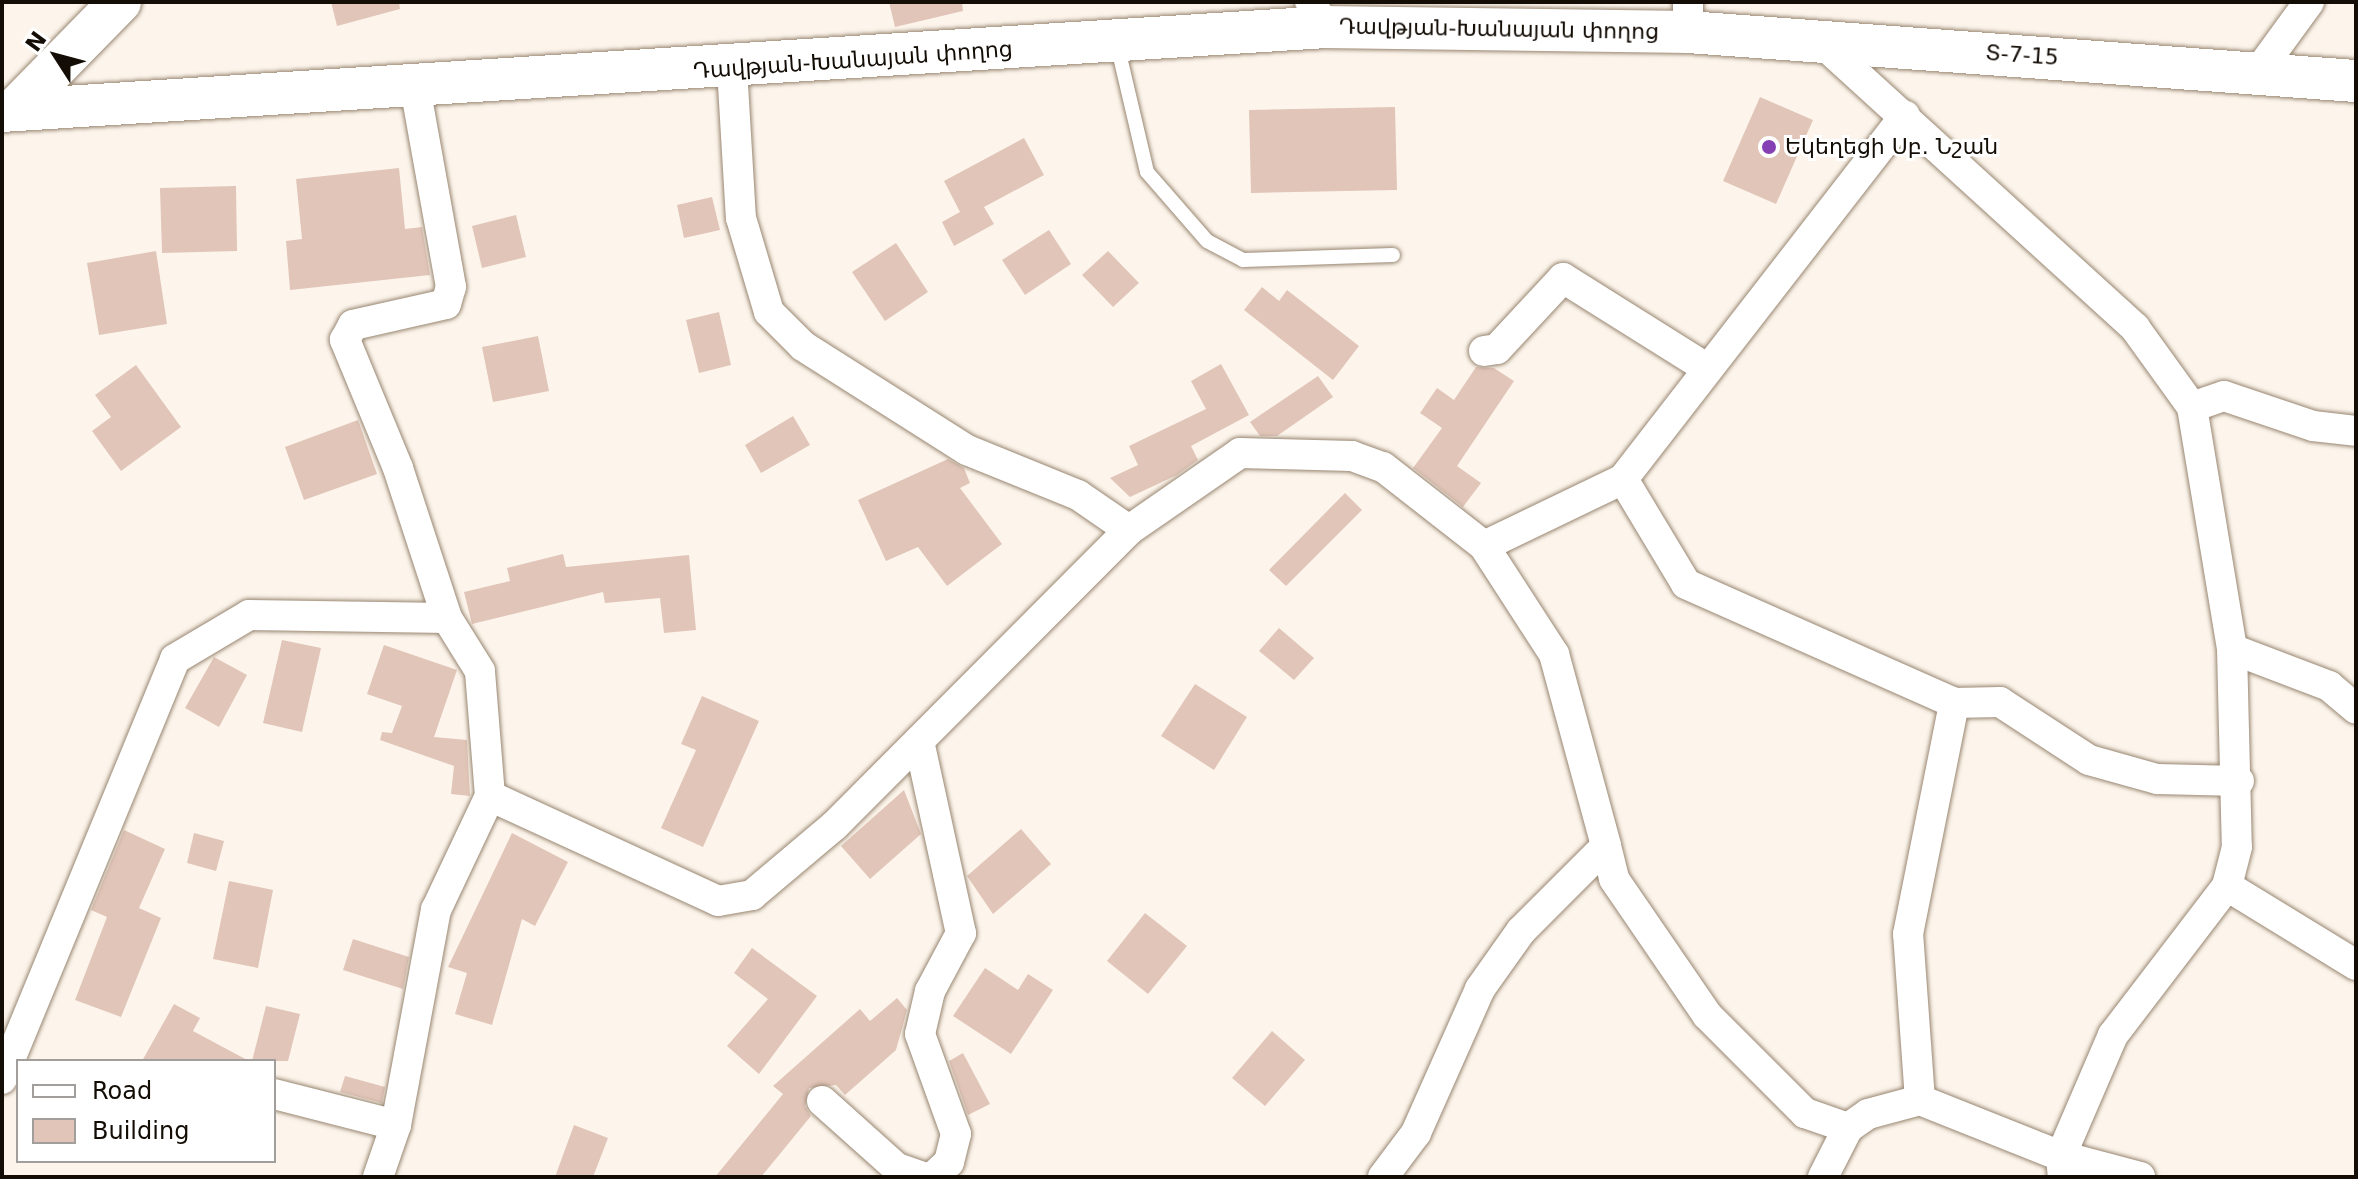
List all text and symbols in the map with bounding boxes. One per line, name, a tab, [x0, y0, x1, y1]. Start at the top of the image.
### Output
street label: Դավթյան-Խանայան փողոց	[1339, 13, 1659, 45]
north arrow	[16, 16, 96, 96]
text: N	[21, 27, 52, 56]
street label: Դավթյան-Խանայան փողոց	[692, 36, 1014, 84]
street label: Տ-7-15	[1984, 39, 2060, 71]
place label: Եկեղեցի Սբ. Նշան	[1785, 134, 1998, 160]
marker: Եկեղեցի Սբ. Նշան	[1760, 138, 1778, 156]
legend	[16, 1059, 276, 1163]
text: Road	[92, 1077, 152, 1105]
text: Building	[92, 1117, 189, 1145]

